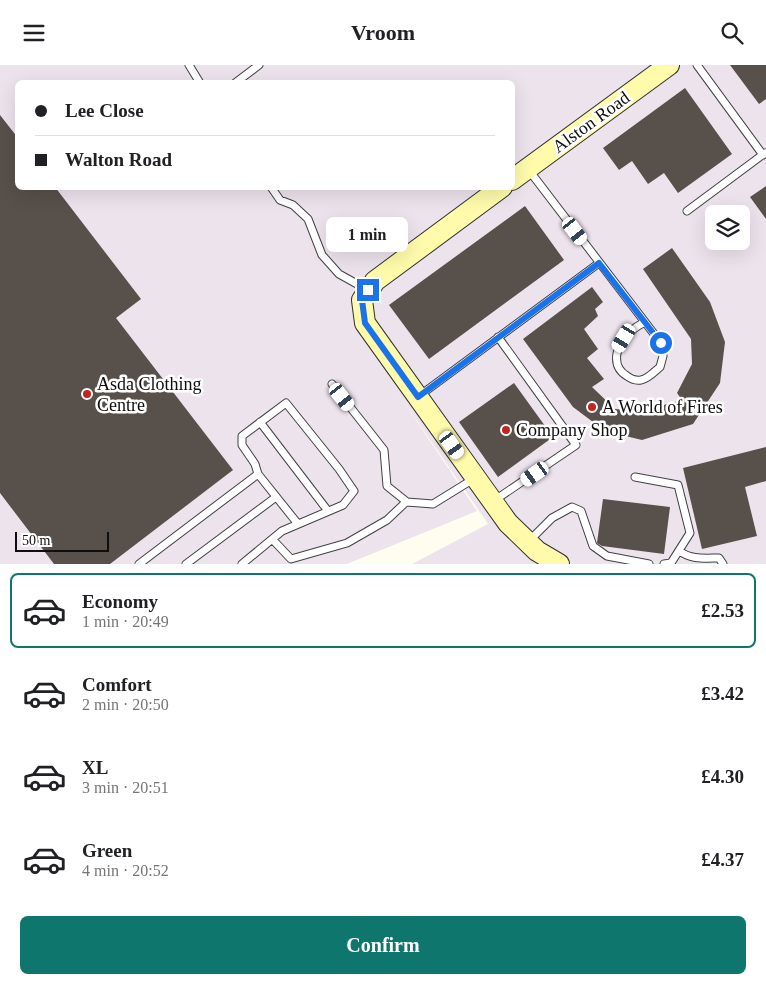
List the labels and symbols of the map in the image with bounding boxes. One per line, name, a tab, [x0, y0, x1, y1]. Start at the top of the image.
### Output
street label: Alston Road	[549, 87, 633, 157]
car	[559, 215, 590, 247]
callout: 1 min	[327, 217, 409, 253]
route end	[357, 279, 379, 301]
car	[609, 321, 638, 355]
route start	[650, 332, 672, 354]
place label: Asda Clothing Centre	[97, 374, 202, 415]
car	[326, 381, 357, 413]
marker: Asda Clothing Centre	[81, 388, 93, 400]
place label: A World of Fires	[602, 397, 723, 417]
marker: A World of Fires	[586, 401, 598, 413]
place label: Company Shop	[516, 420, 628, 440]
marker: Company Shop	[500, 424, 512, 436]
car	[437, 428, 466, 462]
car	[518, 459, 551, 489]
scale bar	[15, 529, 109, 552]

